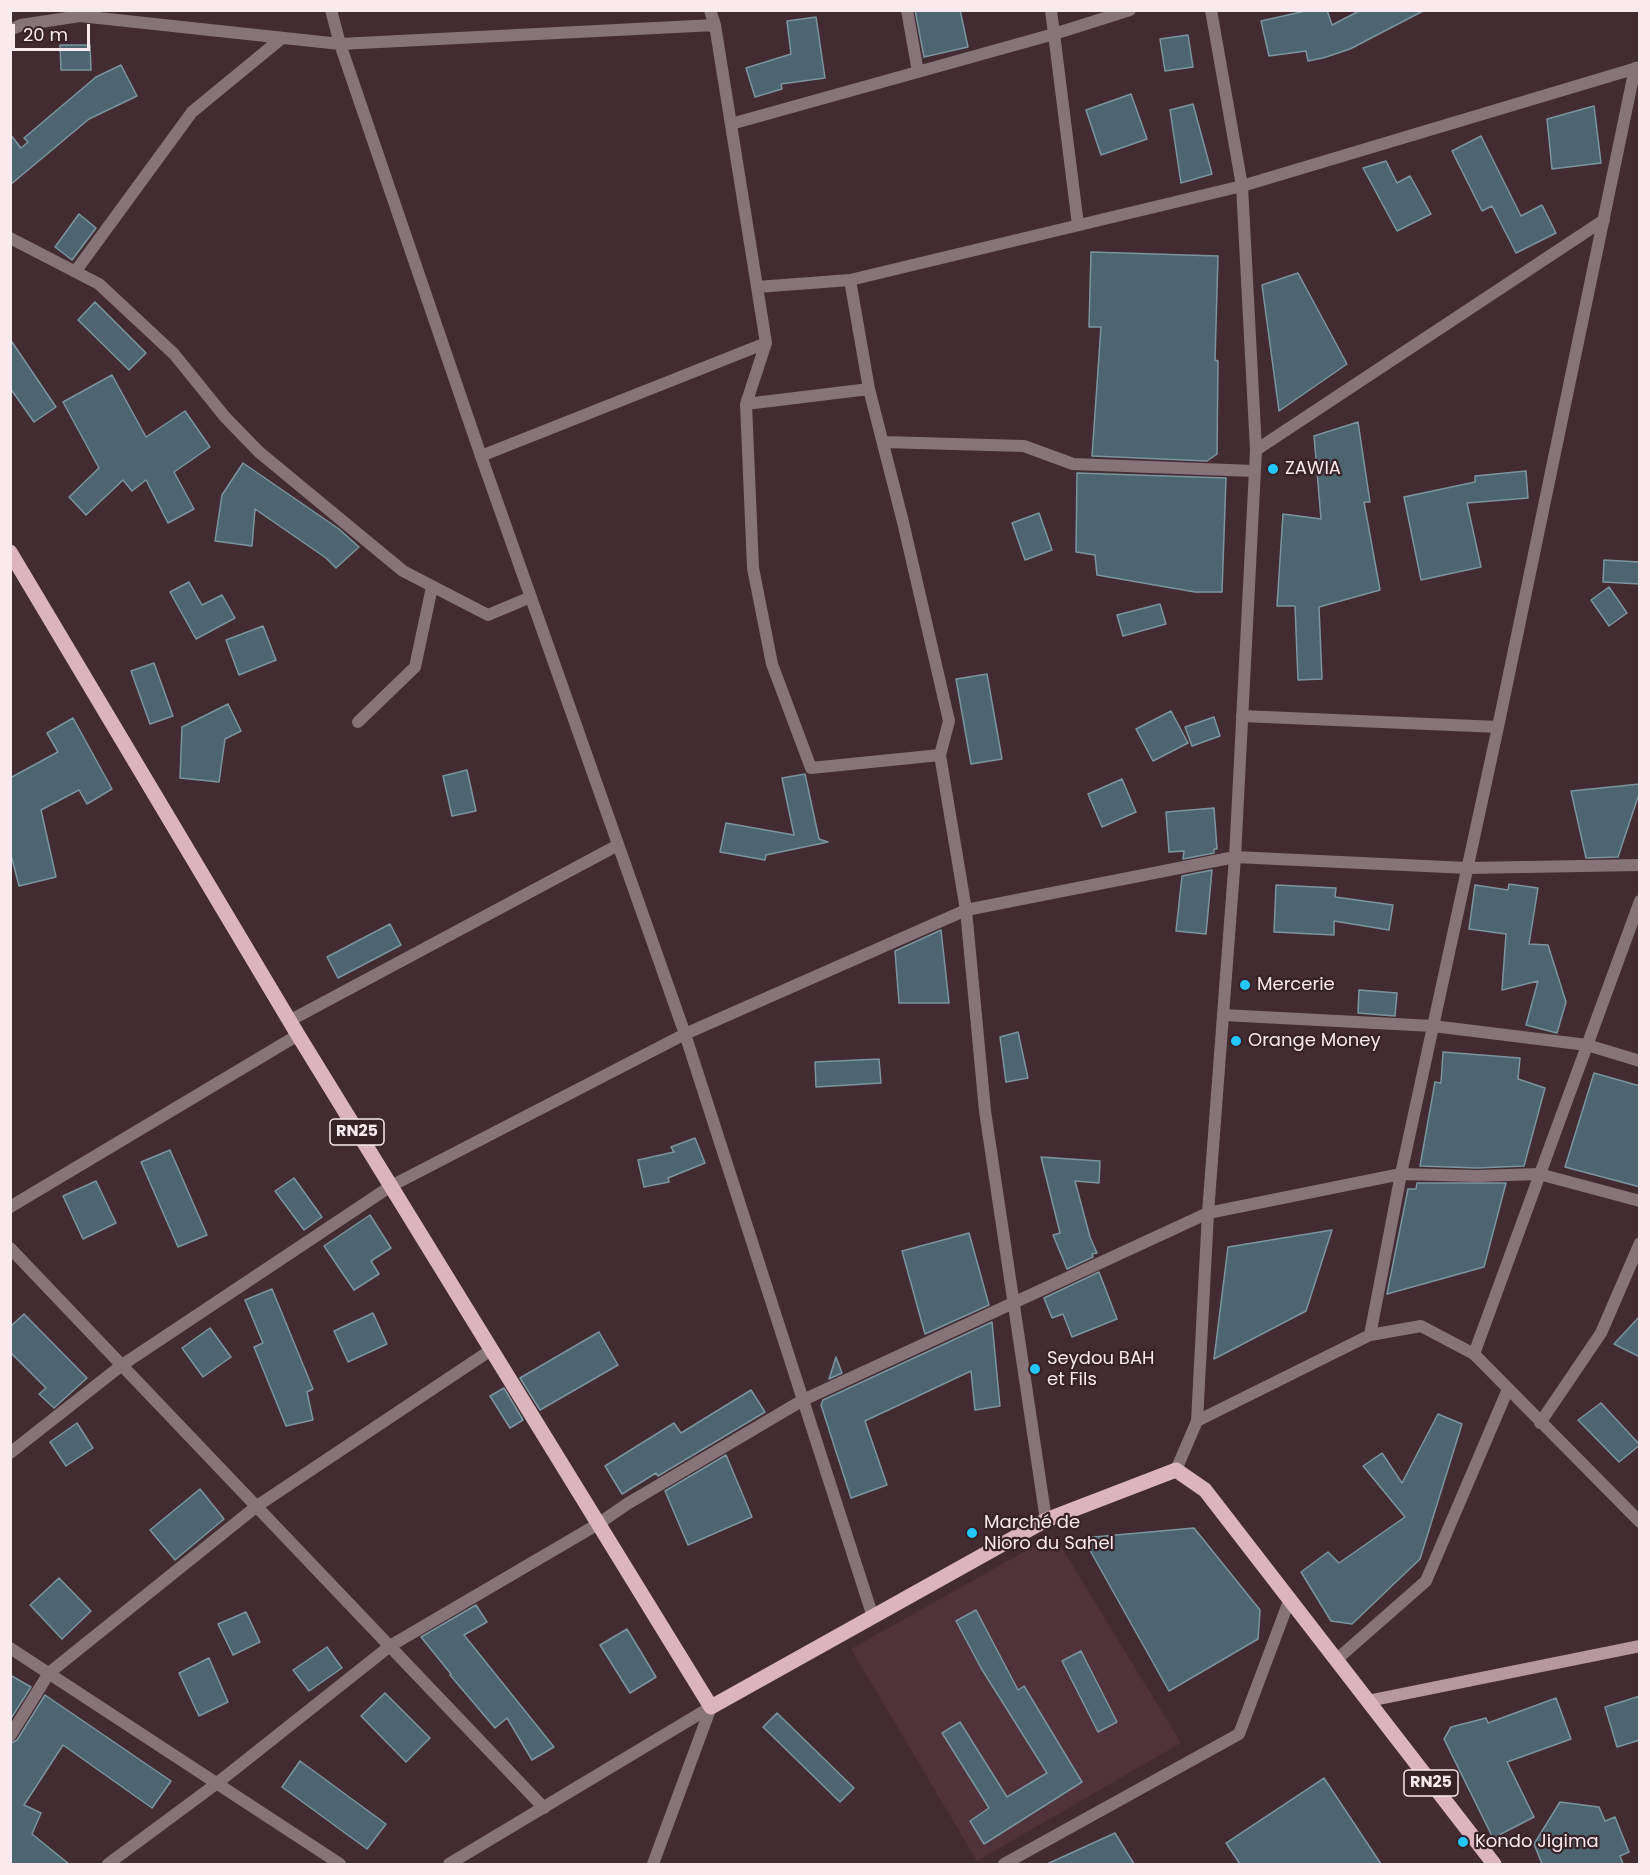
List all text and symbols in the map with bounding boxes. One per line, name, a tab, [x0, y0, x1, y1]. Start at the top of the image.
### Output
scale bar	[15, 12, 93, 50]
text: 20 m	[23, 22, 68, 47]
place label: ZAWIA	[1285, 458, 1341, 480]
marker: ZAWIA	[1266, 462, 1280, 476]
place label: Mercerie	[1257, 974, 1335, 996]
marker: Mercerie	[1238, 978, 1252, 992]
place label: Orange Money	[1248, 1030, 1381, 1052]
marker: Orange Money	[1229, 1034, 1243, 1048]
road number: RN25	[330, 1119, 384, 1145]
place label: Seydou BAH et Fils	[1047, 1348, 1154, 1390]
marker: Seydou BAH et Fils	[1028, 1362, 1042, 1376]
place label: Marché de Nioro du Sahel	[984, 1512, 1114, 1555]
marker: Marché de Nioro du Sahel	[965, 1526, 979, 1540]
road number: RN25	[1404, 1770, 1458, 1796]
place label: Kondo Jigima	[1475, 1831, 1599, 1853]
marker: Kondo Jigima	[1456, 1835, 1470, 1849]

